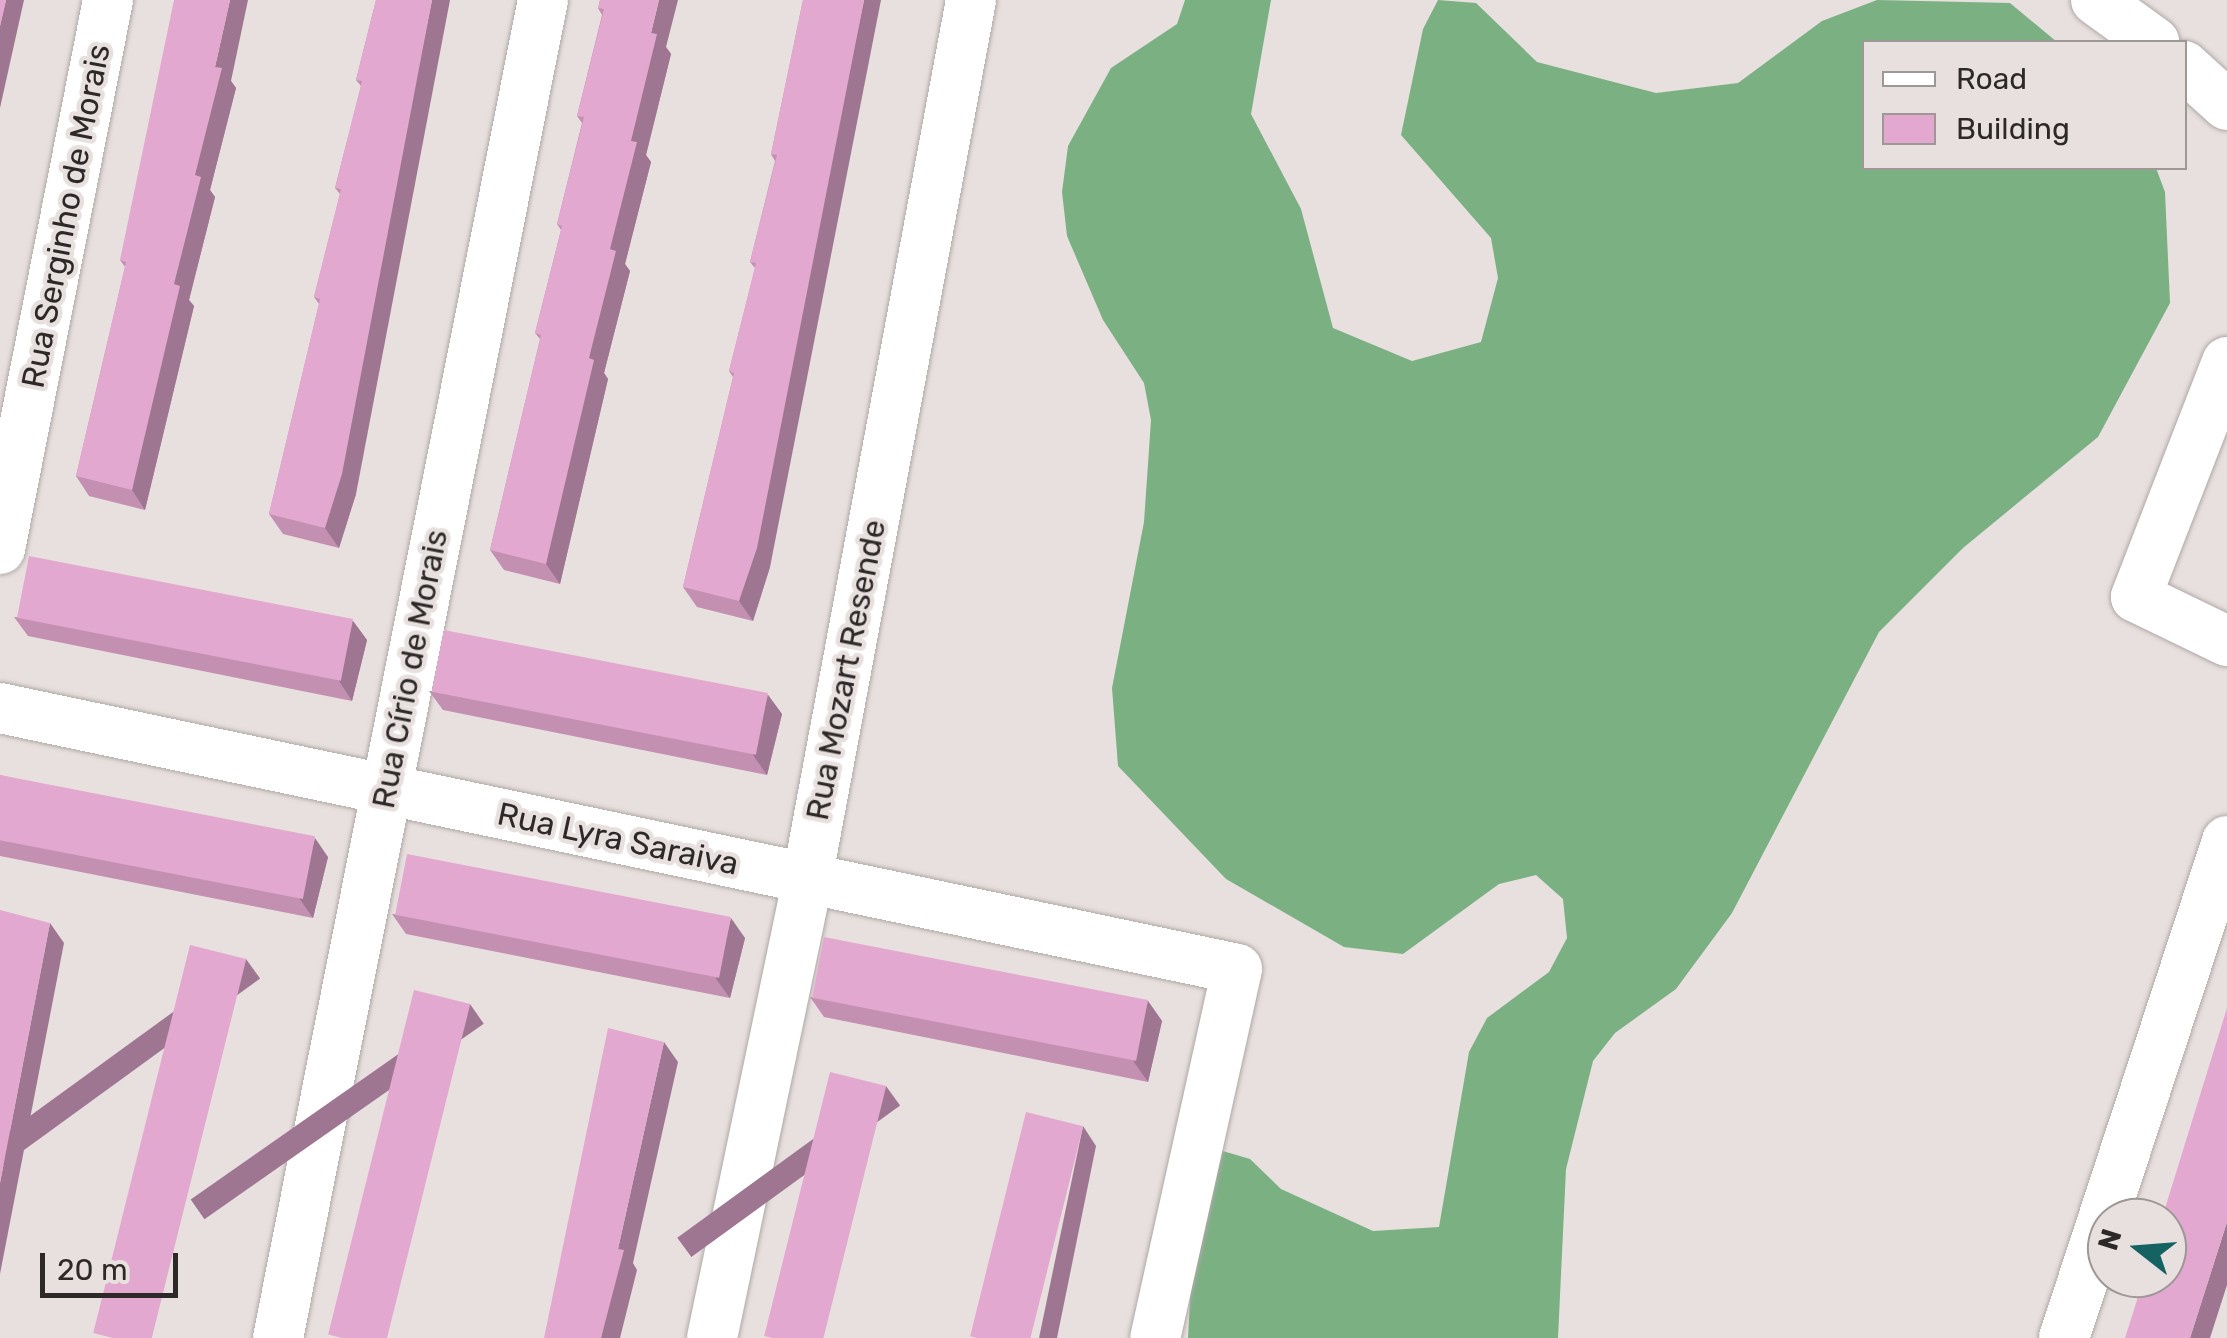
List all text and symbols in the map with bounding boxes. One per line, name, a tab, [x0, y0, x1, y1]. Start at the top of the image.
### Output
legend	[1862, 40, 2187, 170]
street label: Rua Serginho de Morais	[14, 41, 118, 391]
text: Road	[1956, 61, 2027, 97]
text: Building	[1956, 111, 2070, 147]
street label: Rua Mozart Resende	[798, 517, 894, 823]
street label: Rua Círio de Morais	[364, 526, 456, 812]
street label: Rua Lyra Saraiva	[494, 795, 742, 883]
north arrow	[2087, 1198, 2187, 1298]
text: N	[2091, 1225, 2128, 1254]
scale bar	[45, 1233, 182, 1295]
text: 20 m	[57, 1252, 128, 1288]

